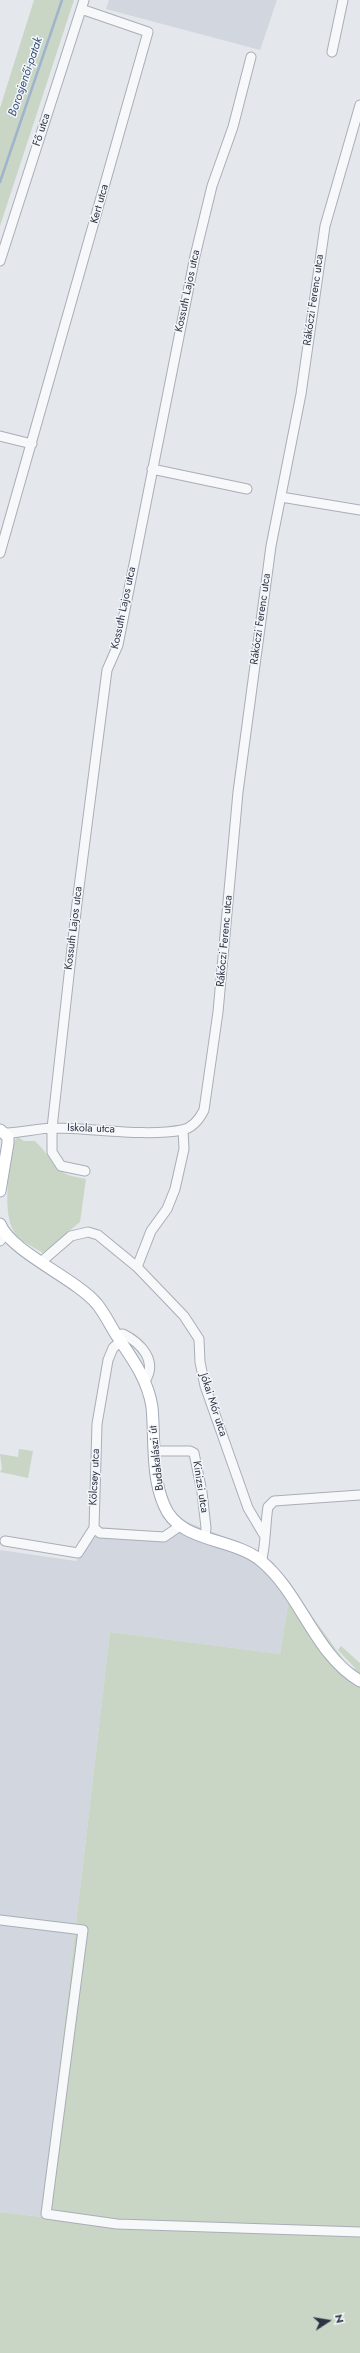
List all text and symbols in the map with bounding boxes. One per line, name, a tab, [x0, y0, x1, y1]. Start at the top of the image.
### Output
water label: Borosjenői-patak	[6, 36, 46, 118]
street label: Fő utca	[31, 112, 53, 148]
street label: Kert utca	[88, 183, 112, 225]
street label: Kossuth Lajos utca	[173, 249, 203, 333]
street label: Rákóczi Ferenc utca	[301, 253, 327, 347]
street label: Kossuth Lajos utca	[109, 566, 139, 650]
street label: Rákóczi Ferenc utca	[248, 572, 274, 666]
street label: Kossuth Lajos utca	[62, 886, 86, 970]
street label: Rákóczi Ferenc utca	[214, 895, 236, 987]
street label: Iskola utca	[67, 1122, 115, 1136]
street label: Jókai Mór utca	[197, 1372, 229, 1438]
street label: Budakalászi út	[147, 1425, 167, 1491]
street label: Kölcsey utca	[87, 1448, 103, 1506]
street label: Kinizsi utca	[189, 1460, 211, 1514]
north arrow	[308, 2301, 348, 2341]
text: N	[331, 2313, 348, 2324]

